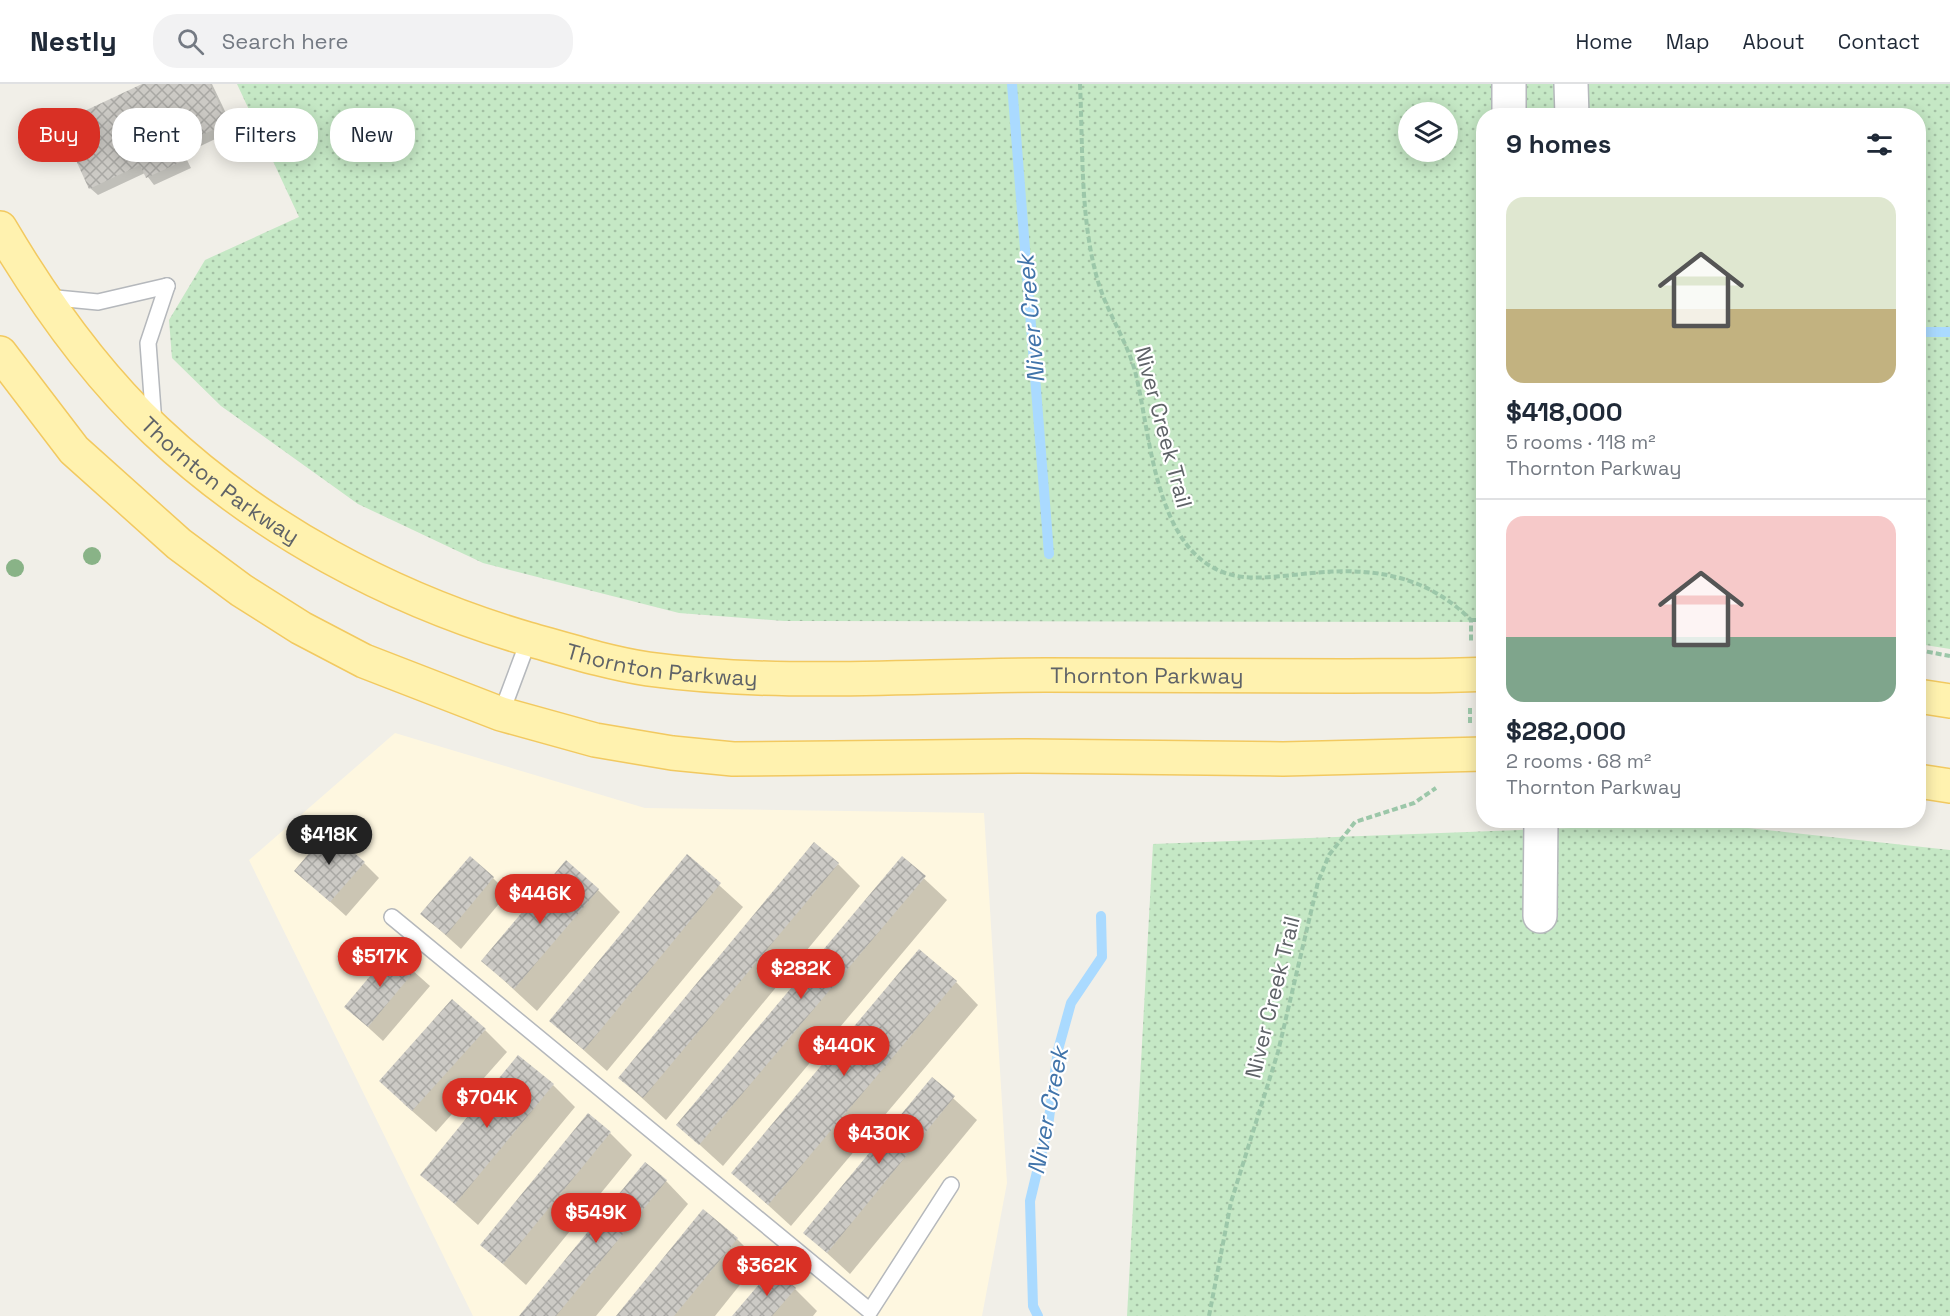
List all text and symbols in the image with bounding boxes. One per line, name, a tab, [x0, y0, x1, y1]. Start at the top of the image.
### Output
search box	[153, 14, 573, 68]
text: Nestly	[30, 23, 117, 59]
icon: search	[174, 25, 207, 58]
text: Search here	[222, 27, 349, 55]
text: Home	[1575, 28, 1633, 55]
text: Map	[1666, 28, 1710, 55]
text: About	[1743, 28, 1805, 55]
text: Contact	[1838, 28, 1920, 55]
map controls	[1398, 102, 1458, 162]
button: layers	[1398, 102, 1458, 162]
chip: Buy	[18, 108, 100, 162]
chip: Rent	[112, 108, 202, 162]
chip: Filters	[214, 108, 318, 162]
chip: New	[330, 108, 415, 162]
text: 9 homes	[1506, 127, 1611, 161]
icon: filters	[1863, 128, 1896, 161]
icon: home	[1647, 236, 1755, 344]
water label: Niver Creek	[1009, 250, 1052, 385]
street label: Niver Creek Trail	[1129, 343, 1199, 511]
text: $418,000	[1506, 395, 1623, 429]
street label: Thornton Parkway	[135, 410, 305, 550]
text: 5 rooms · 118 m²	[1506, 429, 1656, 455]
text: Thornton Parkway	[1506, 455, 1681, 481]
icon: home	[1647, 555, 1755, 663]
street label: Thornton Parkway	[563, 637, 758, 692]
street label: Thornton Parkway	[1050, 661, 1244, 690]
text: $282,000	[1506, 714, 1626, 748]
text: 2 rooms · 68 m²	[1506, 748, 1651, 774]
text: Thornton Parkway	[1506, 774, 1681, 800]
pin: $418K	[287, 815, 371, 866]
text: $418K	[300, 821, 358, 847]
pin: $446K	[498, 874, 582, 925]
text: $446K	[509, 880, 571, 906]
street label: Niver Creek Trail	[1238, 913, 1306, 1081]
pin: $517K	[338, 937, 422, 988]
text: $517K	[352, 943, 408, 969]
pin: $282K	[759, 949, 843, 1000]
text: $282K	[771, 955, 831, 981]
pin: $440K	[802, 1026, 886, 1077]
text: $440K	[812, 1032, 876, 1058]
water label: Niver Creek	[1020, 1042, 1076, 1177]
pin: $704K	[445, 1078, 529, 1129]
text: $704K	[456, 1084, 518, 1110]
pin: $430K	[837, 1114, 921, 1165]
text: $430K	[848, 1120, 910, 1146]
pin: $549K	[554, 1193, 638, 1244]
text: $549K	[565, 1199, 627, 1225]
pin: $362K	[725, 1246, 809, 1297]
text: $362K	[737, 1252, 797, 1278]

